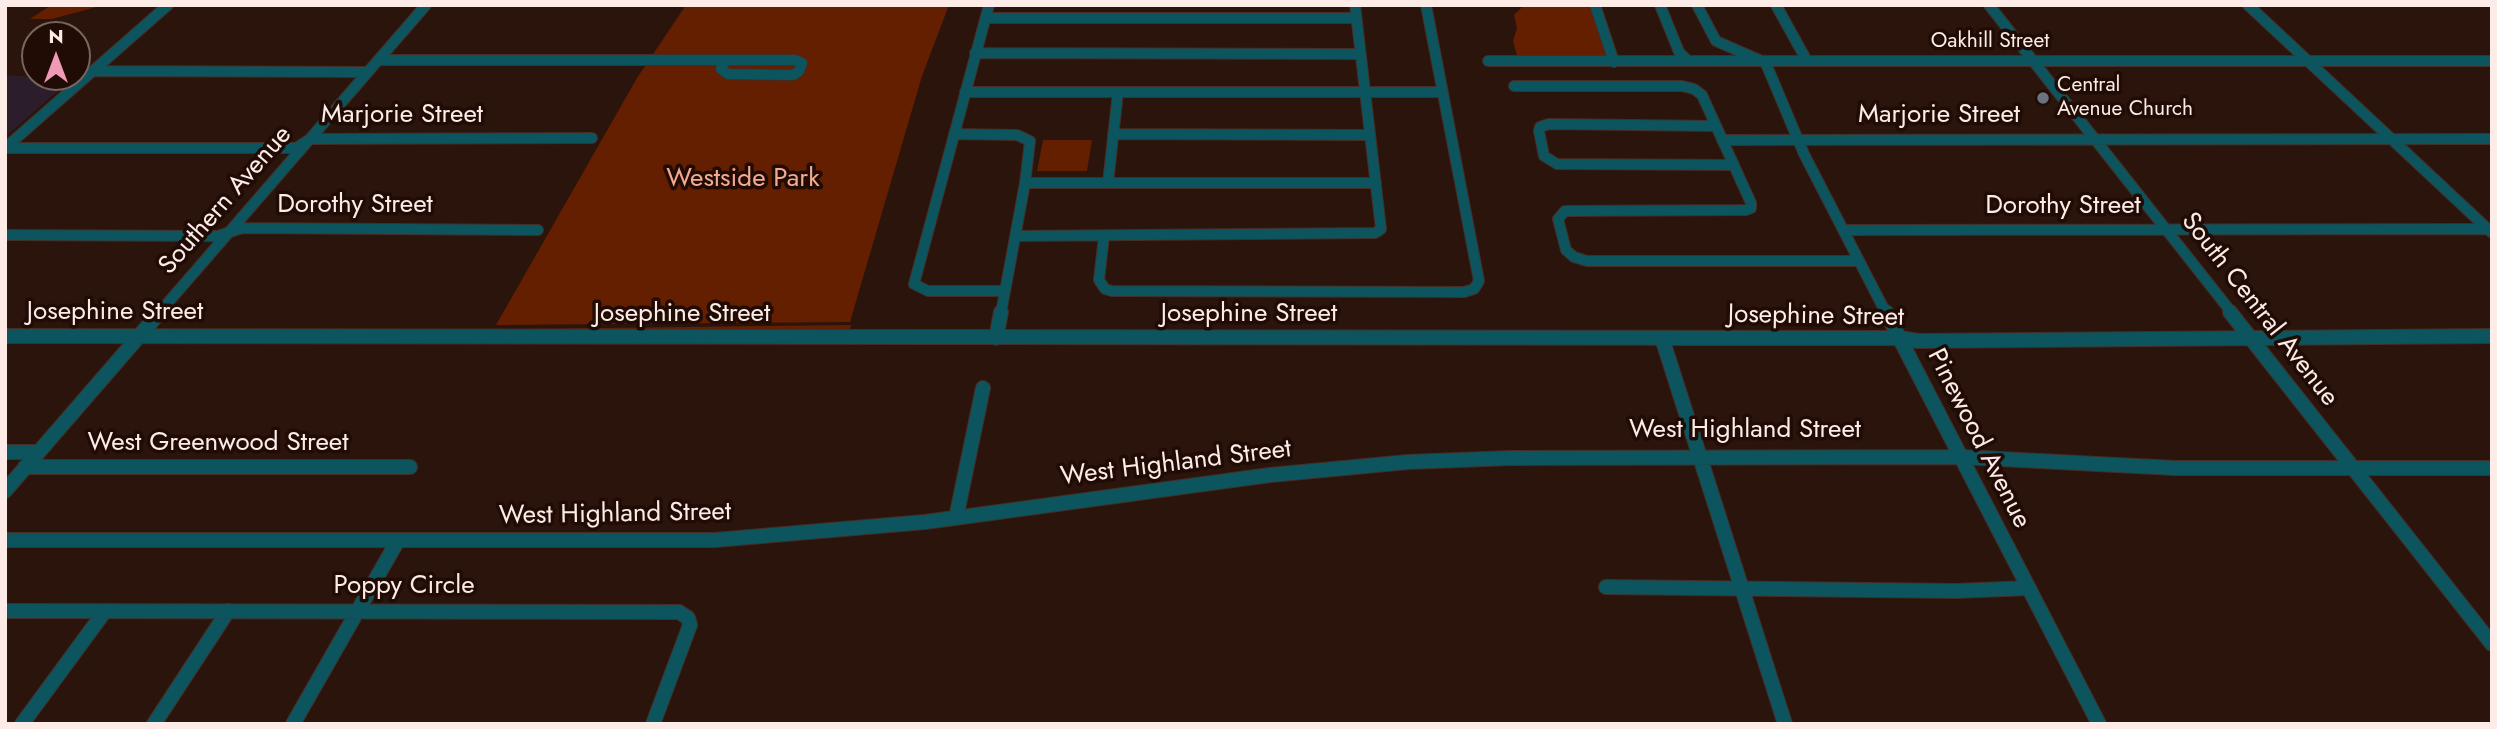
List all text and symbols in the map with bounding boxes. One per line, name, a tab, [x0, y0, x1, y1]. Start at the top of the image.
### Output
north arrow	[21, 21, 91, 91]
text: N	[48, 23, 64, 50]
street label: Oakhill Street	[1931, 29, 2049, 55]
place label: Central Avenue Church	[2057, 73, 2193, 123]
marker: Central Avenue Church	[2035, 90, 2051, 106]
street label: Marjorie Street	[321, 100, 483, 132]
street label: Marjorie Street	[1858, 100, 2020, 132]
street label: Southern Avenue	[153, 120, 299, 282]
park label: Westside Park	[666, 164, 820, 196]
street label: Dorothy Street	[277, 190, 433, 222]
street label: Dorothy Street	[1985, 191, 2141, 223]
street label: South Central Avenue	[2174, 207, 2344, 413]
street label: Josephine Street	[27, 297, 203, 329]
street label: Josephine Street	[594, 299, 770, 331]
street label: Josephine Street	[1161, 299, 1337, 331]
street label: Josephine Street	[1728, 300, 1904, 334]
street label: Pinewood Avenue	[1919, 344, 2037, 534]
street label: West Highland Street	[1629, 415, 1861, 447]
street label: West Greenwood Street	[88, 428, 348, 460]
street label: West Highland Street	[1059, 434, 1293, 494]
street label: West Highland Street	[499, 497, 731, 533]
street label: Poppy Circle	[333, 571, 475, 603]

